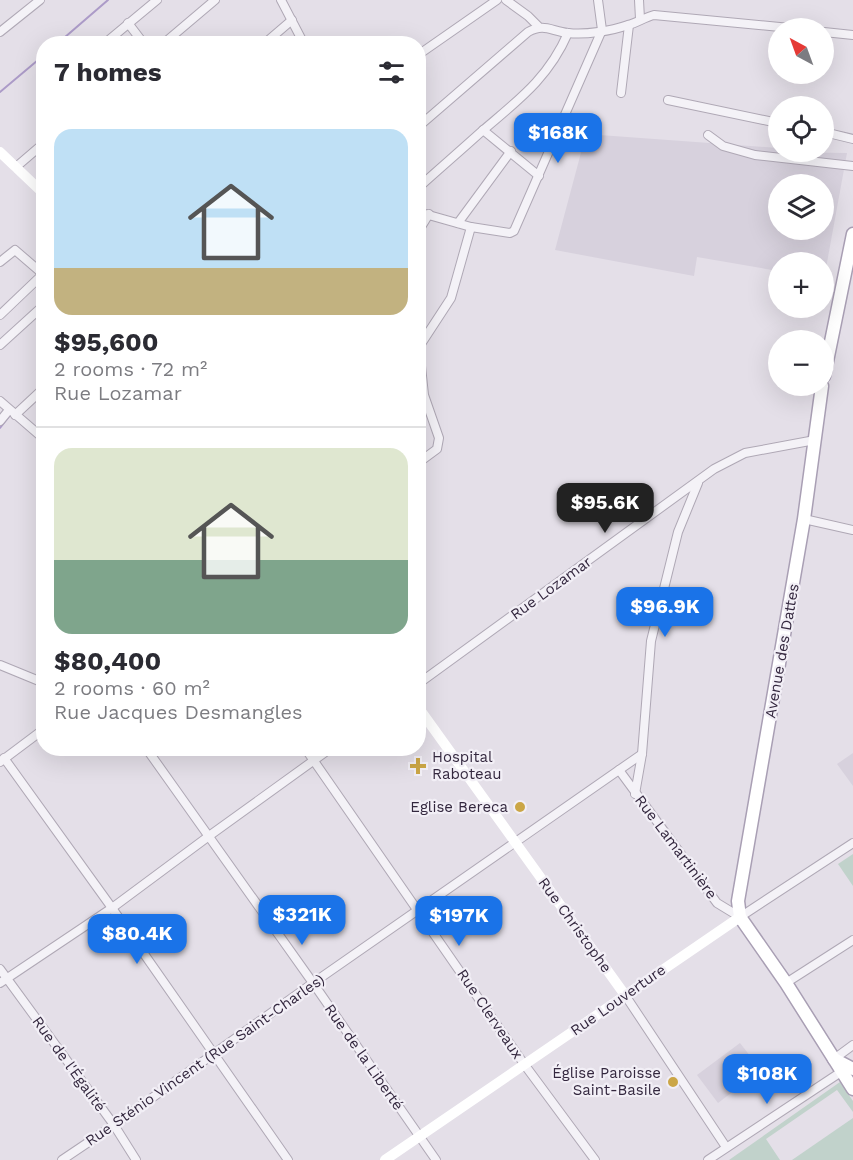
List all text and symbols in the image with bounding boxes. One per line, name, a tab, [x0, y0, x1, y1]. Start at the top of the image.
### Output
north arrow	[768, 18, 834, 84]
map controls	[768, 18, 834, 396]
icon: filters	[375, 56, 408, 89]
text: 7 homes	[54, 57, 162, 87]
button: locate	[768, 96, 834, 162]
pin: $168K	[516, 113, 600, 164]
text: $168K	[528, 120, 588, 144]
icon: home	[177, 168, 285, 276]
button: layers	[768, 174, 834, 240]
button: +	[768, 252, 834, 318]
text: $95,600	[54, 327, 159, 357]
button: −	[768, 330, 834, 396]
text: 2 rooms · 72 m²	[54, 357, 207, 381]
text: Rue Lozamar	[54, 381, 182, 405]
pin: $95.6K	[556, 483, 654, 534]
icon: home	[177, 487, 285, 595]
text: $95.6K	[571, 490, 639, 514]
street label: Rue Lozamar	[507, 553, 595, 623]
street label: Avenue des Dattes	[761, 582, 803, 720]
pin: $96.9K	[616, 587, 714, 638]
text: $96.9K	[630, 594, 700, 618]
text: $80,400	[54, 646, 161, 676]
text: 2 rooms · 60 m²	[54, 676, 210, 700]
text: Rue Jacques Desmangles	[54, 700, 303, 724]
place label: Hospital Raboteau	[432, 748, 501, 783]
marker: Hospital Raboteau	[409, 757, 427, 775]
street label: Rue Lamartinière	[631, 791, 721, 903]
place label: Eglise Bereca	[410, 798, 509, 816]
marker: Eglise Bereca	[513, 800, 527, 814]
street label: Rue Christophe	[534, 874, 616, 976]
pin: $321K	[260, 895, 344, 946]
pin: $197K	[417, 896, 501, 947]
text: $321K	[272, 902, 332, 926]
text: $197K	[429, 903, 489, 927]
pin: $80.4K	[88, 914, 186, 965]
text: $80.4K	[102, 921, 172, 945]
street label: Rue Louverture	[567, 960, 669, 1040]
street label: Rue Clerveaux	[453, 966, 527, 1062]
street label: Rue Sténio Vincent (Rue Saint-Charles)	[82, 970, 328, 1150]
street label: Rue de la Liberté	[321, 1000, 407, 1114]
street label: Rue de l'Égalité	[28, 1013, 110, 1115]
pin: $108K	[725, 1054, 809, 1105]
text: $108K	[737, 1061, 797, 1085]
place label: Église Paroisse Saint-Basile	[552, 1064, 661, 1099]
marker: Église Paroisse Saint-Basile	[666, 1075, 680, 1089]

